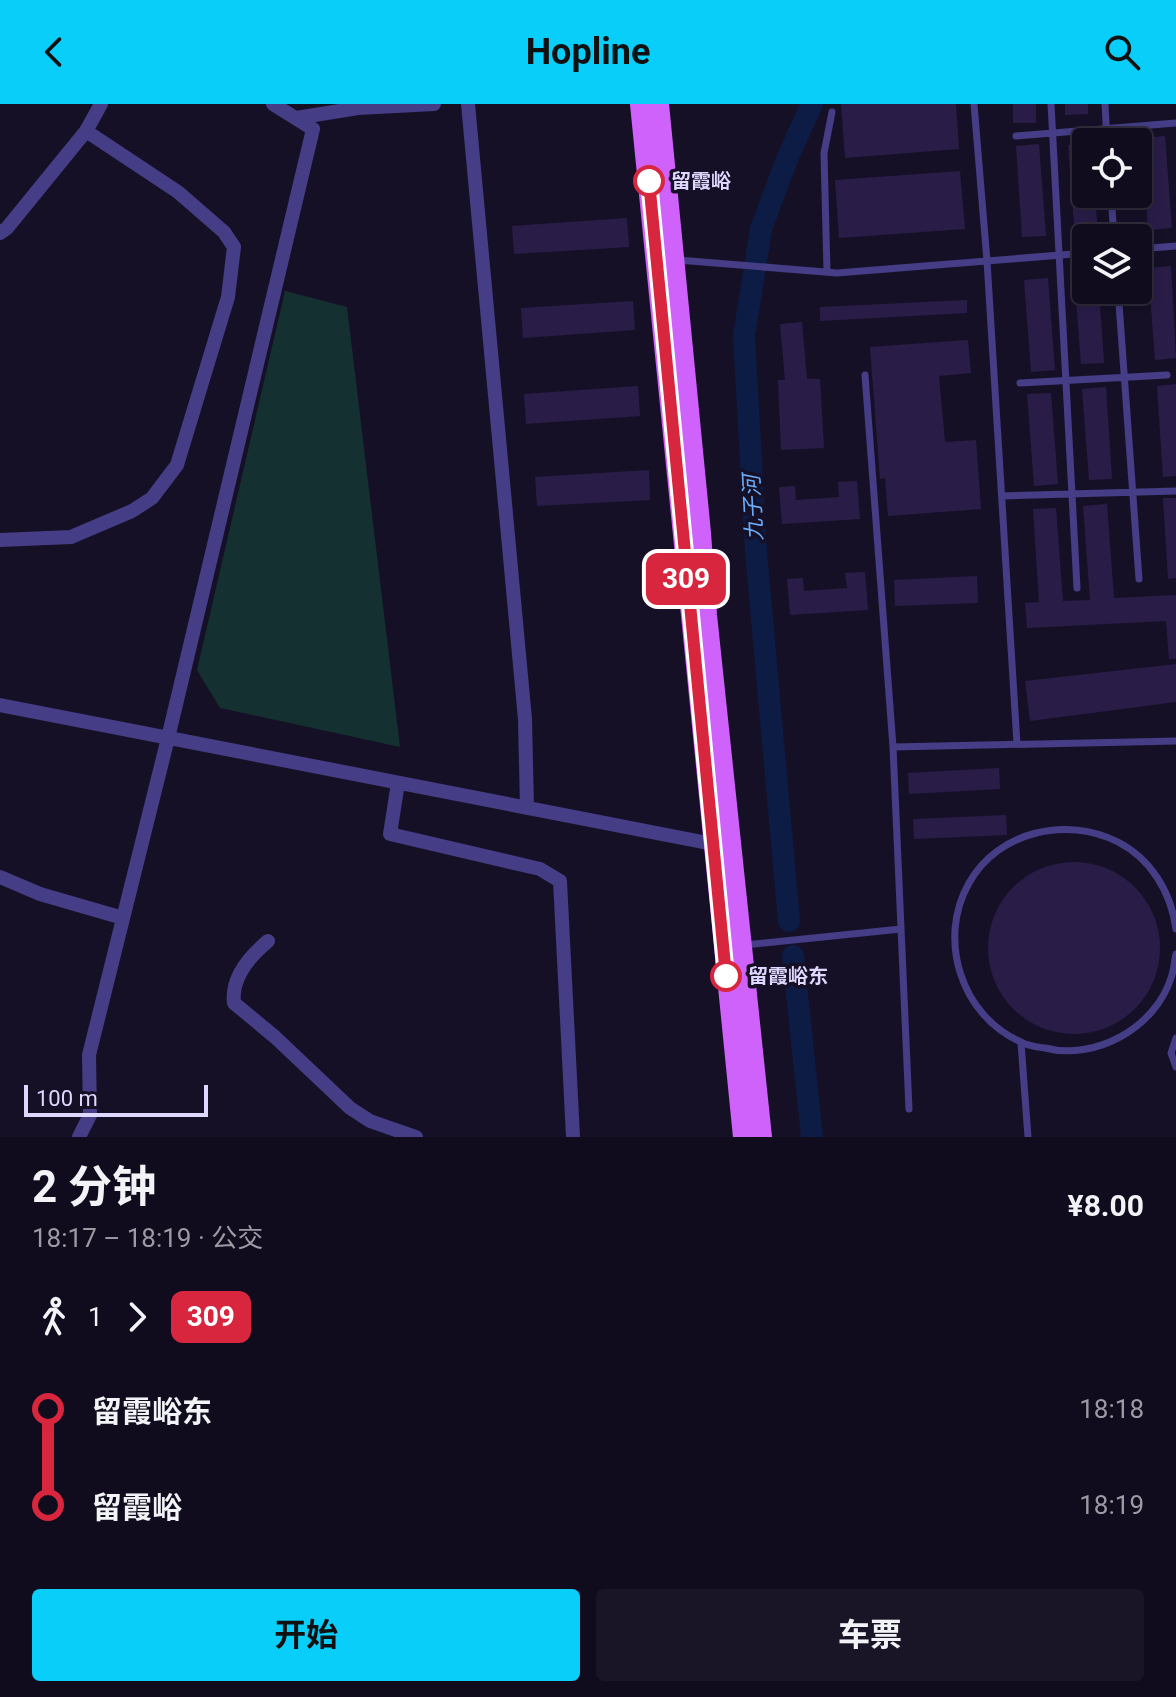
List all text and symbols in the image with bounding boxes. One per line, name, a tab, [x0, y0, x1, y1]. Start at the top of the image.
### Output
icon: back	[32, 30, 76, 74]
icon: search	[1100, 30, 1144, 74]
text: Hopline	[526, 31, 650, 73]
map controls	[1072, 128, 1152, 304]
button: locate	[1072, 128, 1152, 208]
marker: 留霞峪	[634, 166, 664, 196]
place label: 留霞峪	[671, 169, 731, 193]
button: layers	[1072, 224, 1152, 304]
water label: 九子河	[739, 470, 767, 542]
line badge: 309	[640, 553, 732, 605]
text: 309	[662, 562, 710, 595]
marker: 留霞峪东	[711, 961, 741, 991]
place label: 留霞峪东	[748, 964, 828, 988]
scale bar	[24, 1081, 208, 1117]
text: 100 m	[36, 1086, 98, 1111]
text: 2 分钟	[32, 1161, 156, 1213]
text: ¥8.00	[1068, 1188, 1144, 1223]
text: 18:17 – 18:19 · 公交	[32, 1223, 263, 1253]
icon: walk	[32, 1295, 76, 1339]
icon: forward	[115, 1295, 159, 1339]
text: 309	[187, 1300, 235, 1333]
text: 1	[88, 1302, 103, 1332]
text: 留霞峪东	[92, 1394, 212, 1429]
text: 18:18	[1079, 1394, 1144, 1424]
text: 留霞峪	[92, 1490, 182, 1525]
text: 18:19	[1079, 1490, 1144, 1520]
button: 开始	[32, 1589, 580, 1681]
button: 车票	[596, 1589, 1144, 1681]

